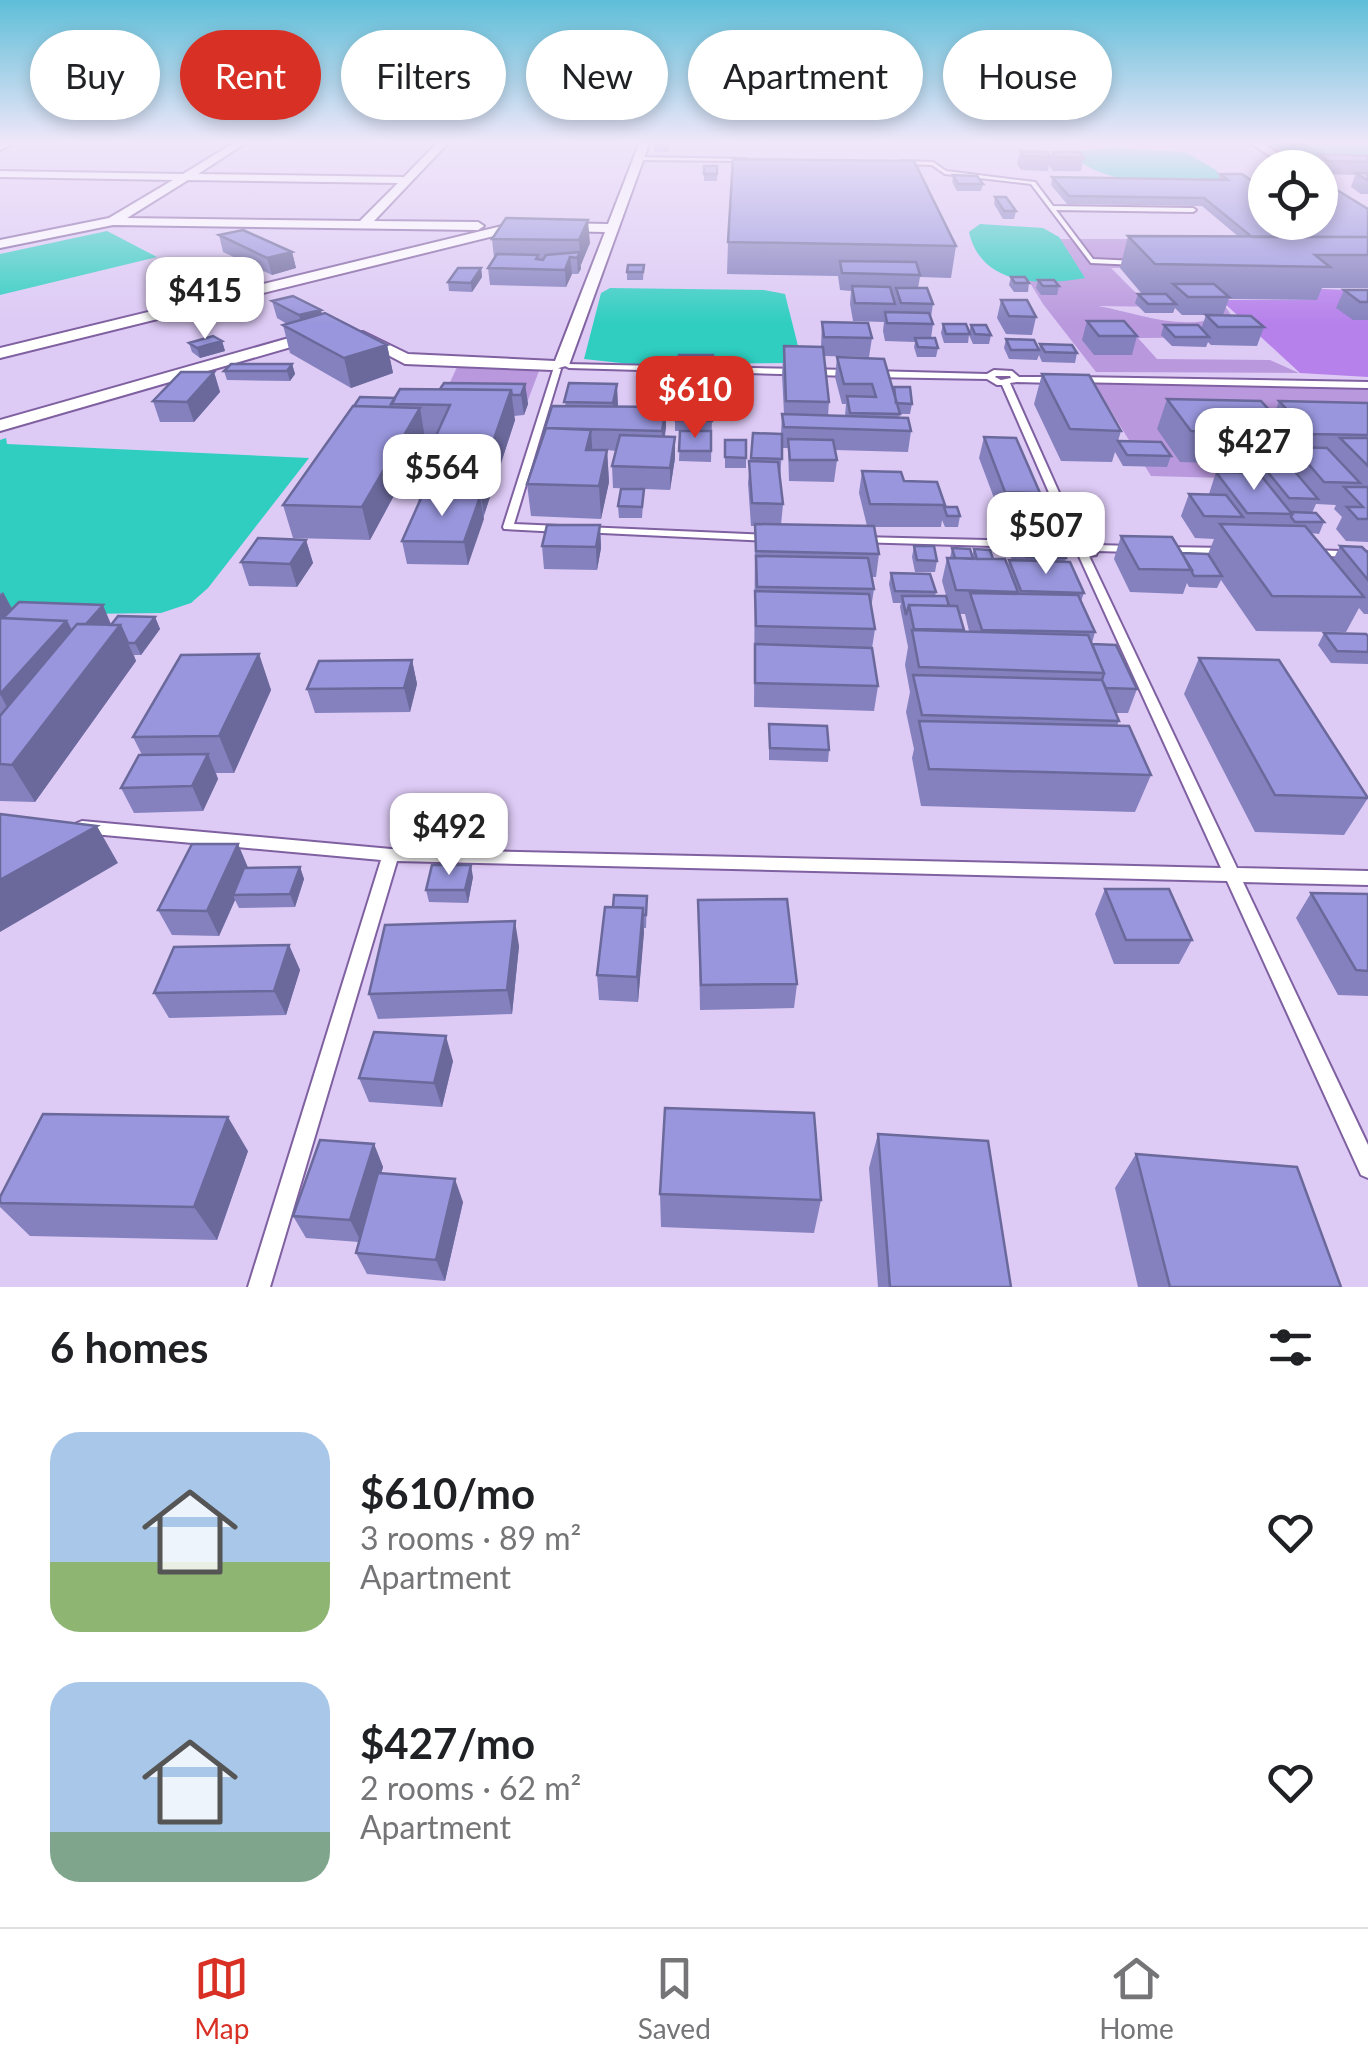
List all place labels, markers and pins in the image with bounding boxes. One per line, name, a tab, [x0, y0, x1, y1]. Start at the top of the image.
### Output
pin: $415	[146, 257, 264, 342]
pin: $610	[636, 356, 754, 441]
pin: $427	[1195, 408, 1313, 493]
pin: $564	[383, 434, 501, 519]
pin: $507	[987, 492, 1105, 577]
pin: $492	[390, 793, 508, 878]

